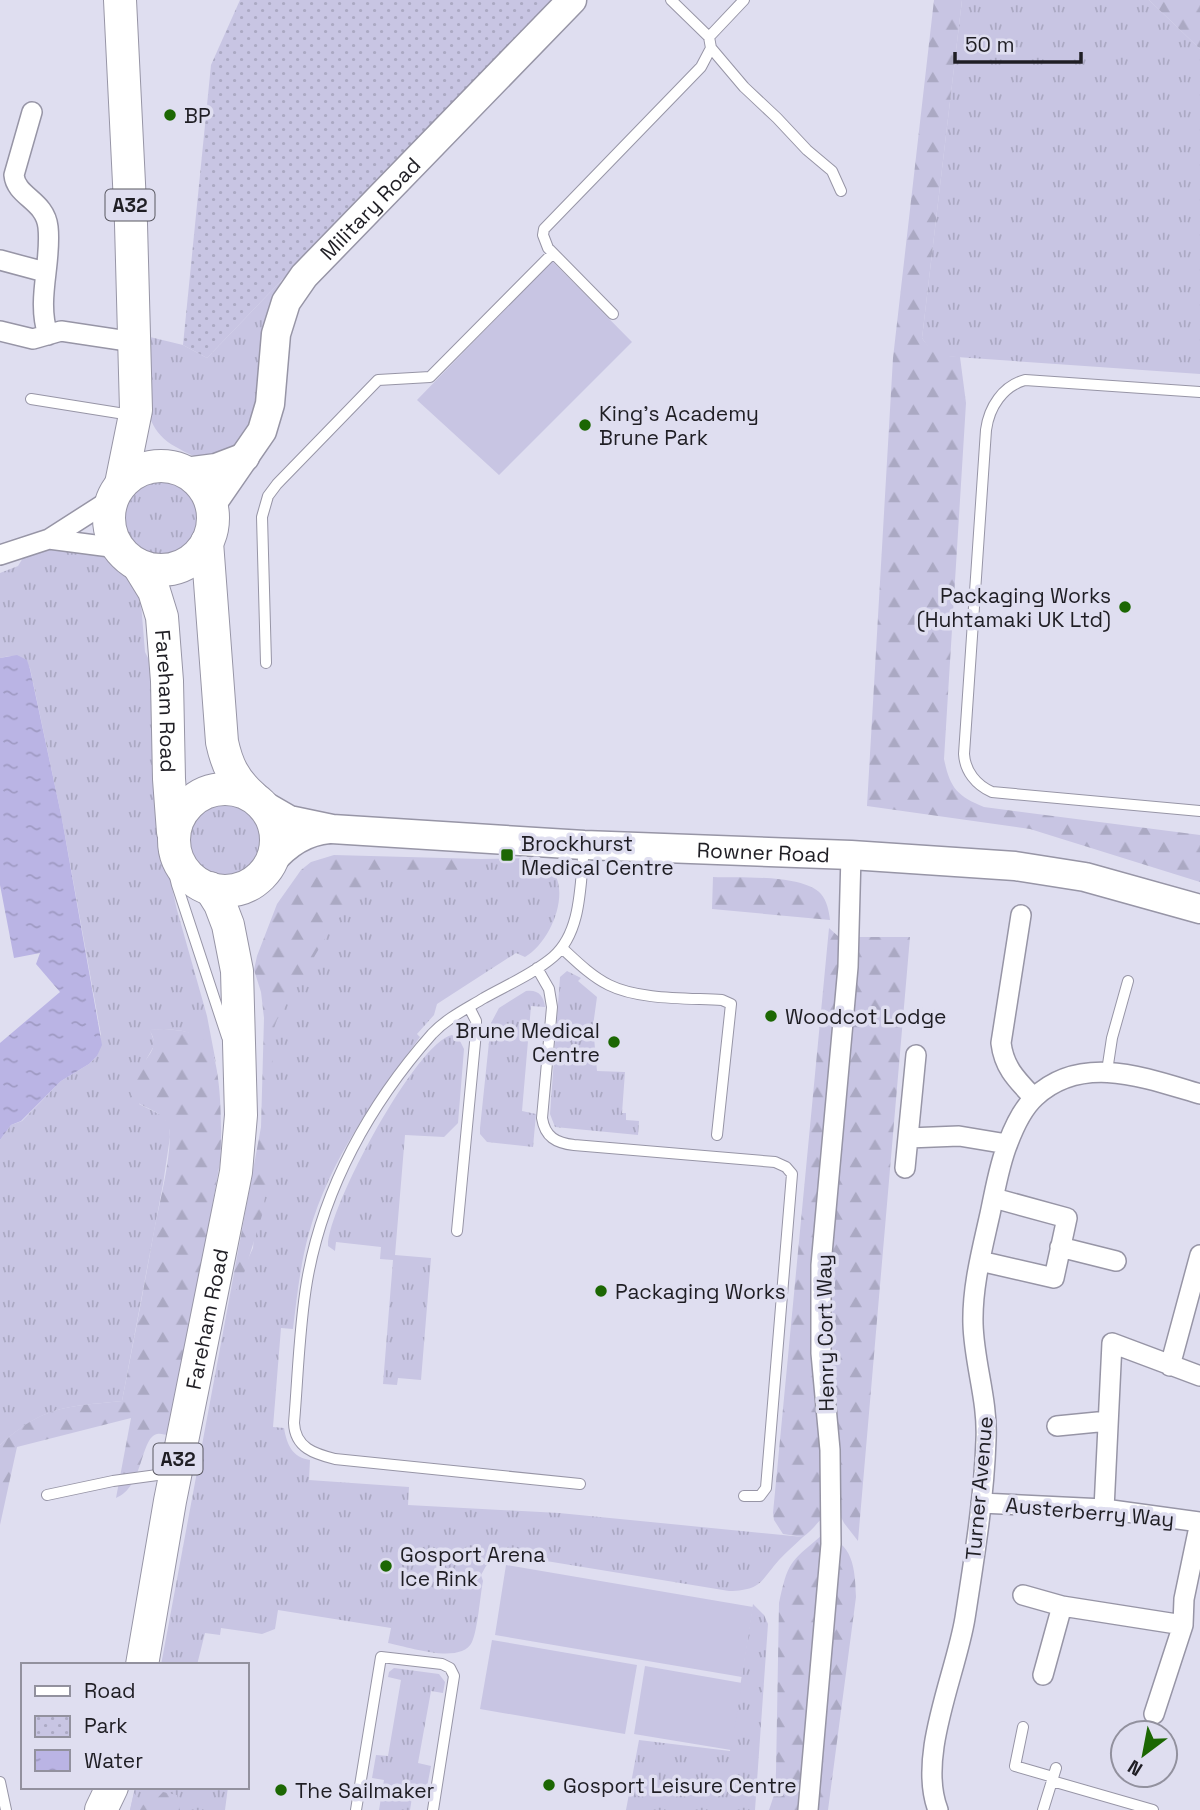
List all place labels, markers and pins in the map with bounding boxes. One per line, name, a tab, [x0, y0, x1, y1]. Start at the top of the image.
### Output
place label: BP	[184, 102, 211, 129]
marker: BP	[162, 107, 178, 123]
place label: King's Academy Brune Park	[599, 400, 759, 451]
marker: King's Academy Brune Park	[577, 417, 593, 433]
place label: Packaging Works (Huhtamaki UK Ltd)	[917, 582, 1111, 633]
marker: Packaging Works (Huhtamaki UK Ltd)	[1117, 599, 1133, 615]
place label: Brockhurst Medical Centre	[521, 830, 674, 881]
marker: Brockhurst Medical Centre	[499, 847, 515, 863]
place label: Woodcot Lodge	[785, 1003, 947, 1030]
marker: Woodcot Lodge	[763, 1008, 779, 1024]
place label: Brune Medical Centre	[456, 1017, 600, 1068]
marker: Brune Medical Centre	[606, 1034, 622, 1050]
place label: Packaging Works	[615, 1278, 786, 1305]
marker: Packaging Works	[593, 1283, 609, 1299]
place label: Gosport Arena Ice Rink	[400, 1541, 545, 1592]
marker: Gosport Arena Ice Rink	[378, 1558, 394, 1574]
place label: Gosport Leisure Centre	[563, 1772, 797, 1799]
place label: The Sailmaker	[295, 1777, 435, 1804]
marker: Gosport Leisure Centre	[541, 1777, 557, 1793]
marker: The Sailmaker	[273, 1782, 289, 1798]

